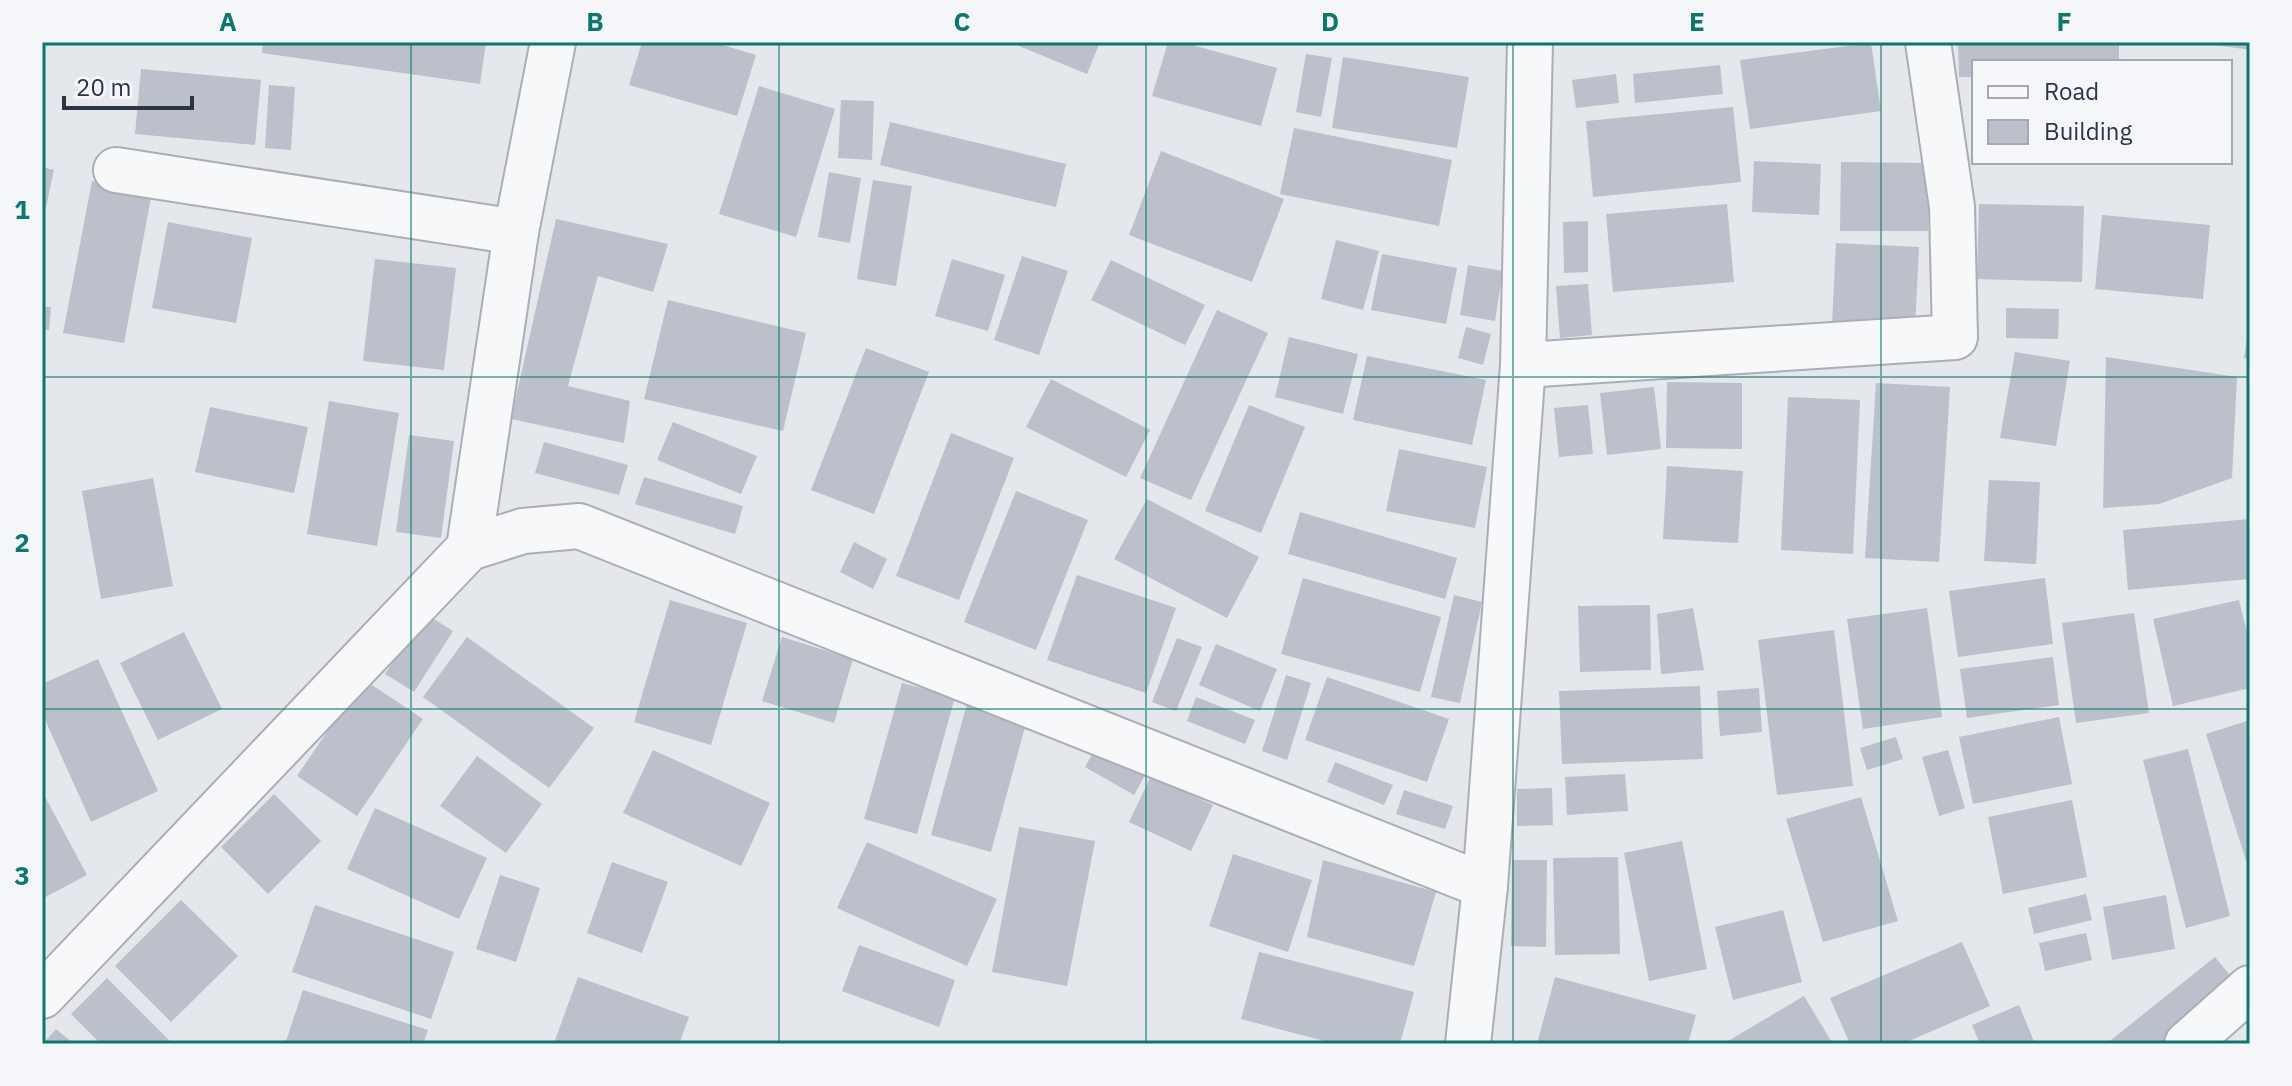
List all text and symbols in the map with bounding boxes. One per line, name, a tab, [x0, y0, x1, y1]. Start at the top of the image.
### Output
text: A	[219, 4, 237, 38]
text: B	[586, 4, 604, 38]
text: C	[954, 4, 971, 38]
text: D	[1321, 4, 1339, 38]
text: E	[1689, 4, 1705, 38]
text: F	[2056, 4, 2072, 38]
scale bar	[64, 60, 192, 110]
legend	[1972, 60, 2232, 164]
text: 20 m	[76, 71, 131, 103]
text: Road	[2044, 75, 2099, 107]
text: Building	[2044, 115, 2132, 147]
text: 1	[14, 192, 30, 226]
text: 2	[14, 525, 30, 559]
text: 3	[14, 858, 30, 892]

